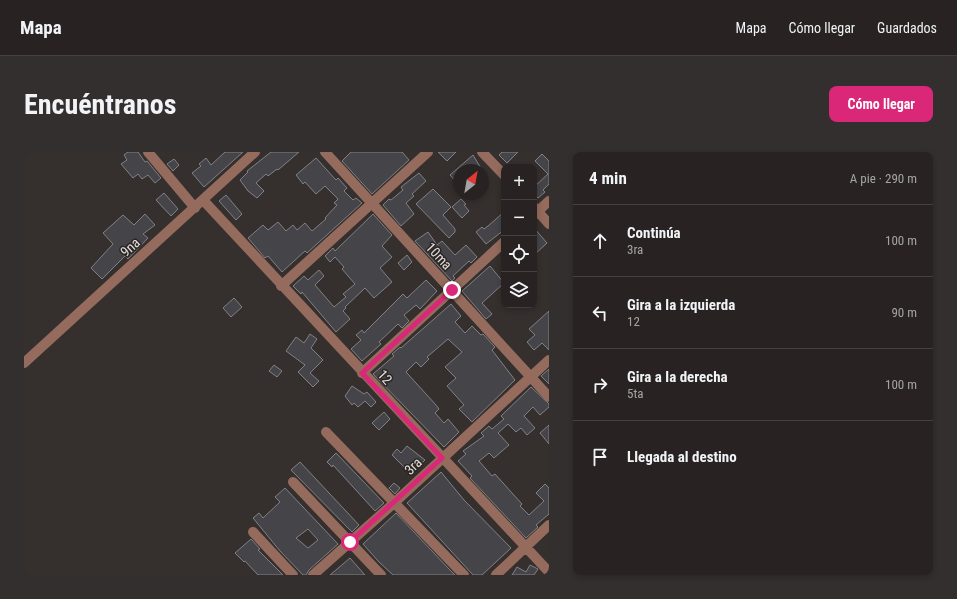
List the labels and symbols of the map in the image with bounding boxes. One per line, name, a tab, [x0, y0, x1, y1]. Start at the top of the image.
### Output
north arrow	[453, 164, 489, 200]
street label: 9na	[117, 234, 143, 260]
street label: 10ma	[423, 239, 455, 273]
route end	[443, 281, 461, 299]
street label: 12	[374, 366, 396, 388]
street label: 3ra	[401, 454, 425, 478]
route start	[341, 533, 359, 551]

